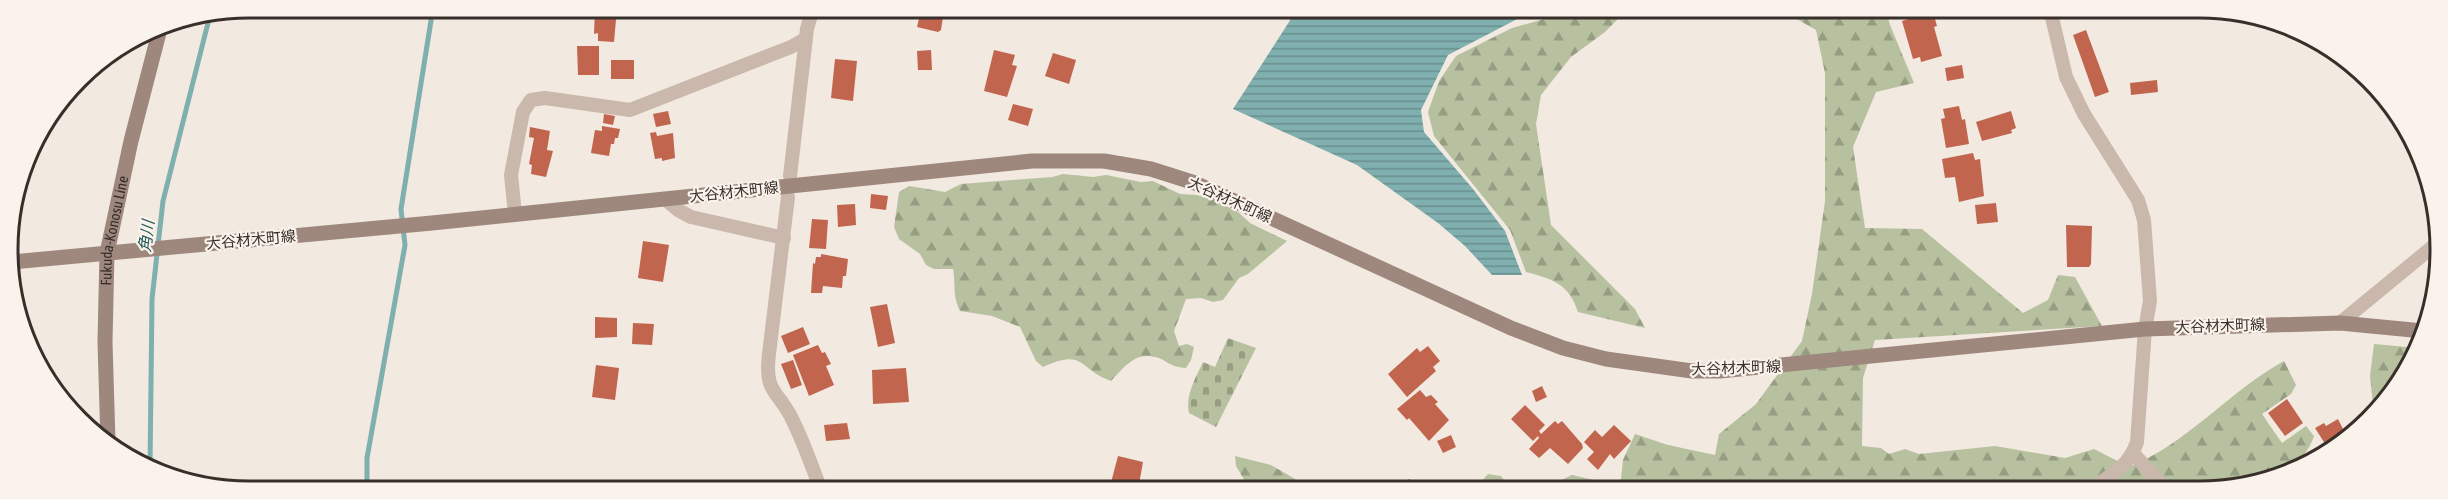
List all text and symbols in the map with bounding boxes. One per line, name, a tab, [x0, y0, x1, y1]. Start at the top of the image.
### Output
street label: 大谷材木町線	[1186, 173, 1275, 226]
street label: Fukuda-Konosu Line	[97, 174, 131, 286]
street label: 大谷材木町線	[688, 178, 780, 205]
water label: 角川	[135, 217, 157, 253]
street label: 大谷材木町線	[205, 227, 297, 252]
street label: 大谷材木町線	[2175, 315, 2265, 336]
street label: 大谷材木町線	[1691, 357, 1781, 378]

